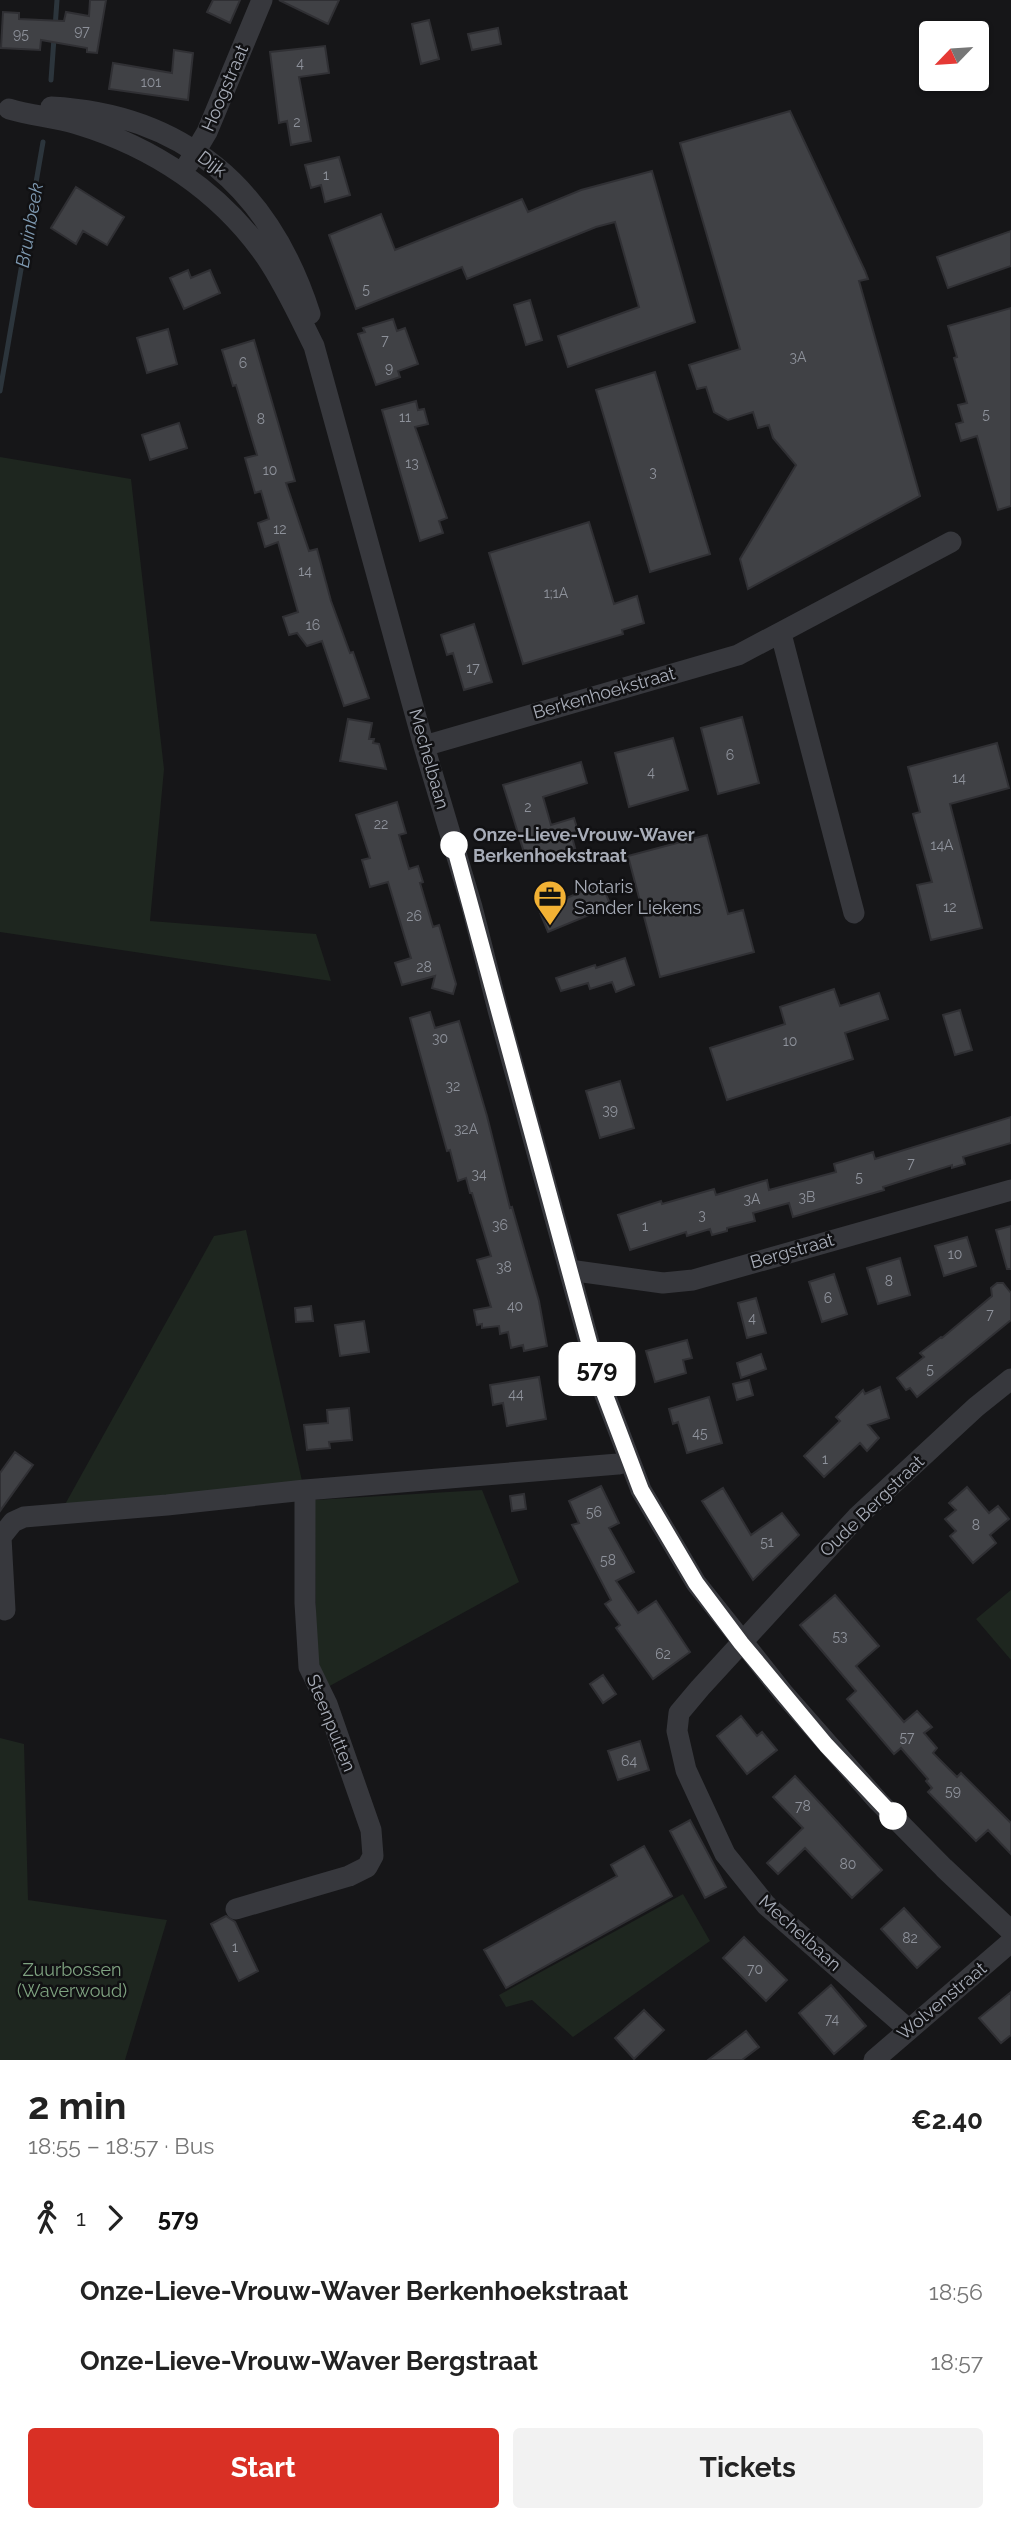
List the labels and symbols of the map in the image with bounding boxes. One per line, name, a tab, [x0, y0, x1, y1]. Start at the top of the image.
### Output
north arrow	[919, 21, 989, 91]
house number: 97	[74, 23, 90, 39]
house number: 95	[13, 26, 29, 42]
street label: Hoogstraat	[197, 41, 252, 134]
house number: 4	[296, 55, 304, 71]
house number: 101	[141, 74, 161, 90]
house number: 2	[293, 114, 301, 130]
street label: Dijk	[194, 146, 231, 181]
house number: 1	[323, 167, 329, 183]
water label: Bruinbeek	[11, 181, 47, 269]
house number: 5	[362, 281, 370, 297]
house number: 7	[381, 332, 389, 348]
house number: 3A	[790, 349, 807, 365]
house number: 6	[239, 355, 247, 371]
house number: 9	[385, 360, 393, 376]
house number: 5	[982, 406, 990, 422]
house number: 11	[399, 409, 411, 425]
house number: 8	[257, 411, 265, 427]
house number: 13	[405, 455, 419, 471]
house number: 10	[263, 462, 277, 478]
house number: 3	[649, 464, 657, 480]
house number: 12	[273, 521, 287, 537]
house number: 14	[298, 563, 312, 579]
house number: 1;1A	[544, 585, 569, 601]
house number: 16	[306, 617, 320, 633]
house number: 17	[466, 660, 480, 676]
street label: Berkenhoekstraat	[530, 662, 677, 723]
street label: Mechelbaan	[405, 706, 454, 811]
house number: 6	[726, 747, 734, 763]
house number: 4	[647, 764, 655, 780]
house number: 14	[952, 770, 966, 786]
house number: 2	[524, 799, 532, 815]
house number: 22	[374, 816, 388, 832]
place label: Onze-Lieve-Vrouw-Waver Berkenhoekstraat	[473, 824, 695, 866]
marker: Onze-Lieve-Vrouw-Waver Berkenhoekstraat	[441, 832, 467, 858]
house number: 14A	[930, 837, 954, 853]
place label: Notaris Sander Liekens	[574, 876, 702, 918]
office icon: Notaris Sander Liekens	[531, 878, 569, 927]
house number: 12	[943, 899, 957, 915]
house number: 26	[406, 908, 422, 924]
house number: 28	[416, 959, 432, 975]
house number: 30	[432, 1030, 448, 1046]
house number: 10	[783, 1033, 797, 1049]
house number: 32	[446, 1078, 460, 1094]
house number: 39	[602, 1102, 618, 1118]
house number: 32A	[454, 1121, 479, 1137]
house number: 7	[907, 1155, 915, 1171]
house number: 34	[471, 1166, 487, 1182]
house number: 5	[855, 1169, 863, 1185]
house number: 3B	[799, 1189, 815, 1205]
house number: 3A	[744, 1191, 761, 1207]
house number: 3	[698, 1207, 706, 1223]
house number: 36	[492, 1217, 508, 1233]
house number: 1	[642, 1218, 648, 1234]
street label: Bergstraat	[747, 1229, 836, 1273]
house number: 10	[948, 1246, 962, 1262]
house number: 38	[496, 1259, 512, 1275]
house number: 8	[885, 1273, 893, 1289]
house number: 6	[824, 1290, 832, 1306]
house number: 40	[507, 1298, 523, 1314]
house number: 7	[986, 1306, 994, 1322]
house number: 4	[748, 1310, 756, 1326]
line badge: 579	[557, 1346, 637, 1392]
house number: 5	[926, 1361, 934, 1377]
house number: 44	[508, 1386, 524, 1402]
house number: 45	[692, 1425, 708, 1441]
street label: Oude Bergstraat	[815, 1451, 928, 1561]
house number: 1	[822, 1451, 828, 1467]
house number: 56	[586, 1504, 602, 1520]
house number: 8	[972, 1517, 980, 1533]
house number: 51	[760, 1534, 774, 1550]
house number: 58	[600, 1552, 616, 1568]
house number: 53	[832, 1628, 848, 1644]
house number: 62	[655, 1646, 671, 1662]
street label: Steenputten	[302, 1671, 360, 1775]
house number: 57	[899, 1729, 915, 1745]
house number: 64	[621, 1753, 637, 1769]
house number: 59	[945, 1783, 961, 1799]
house number: 78	[795, 1798, 811, 1814]
unlabelled marker	[880, 1803, 906, 1829]
house number: 80	[840, 1856, 856, 1872]
street label: Mechelbaan	[755, 1890, 846, 1975]
house number: 82	[902, 1930, 918, 1946]
house number: 1	[232, 1939, 238, 1955]
street label: Wolvenstraat	[893, 1957, 991, 2044]
park label: Zuurbossen (Waverwoud)	[17, 1959, 127, 2001]
house number: 70	[747, 1961, 763, 1977]
house number: 74	[825, 2011, 840, 2027]

